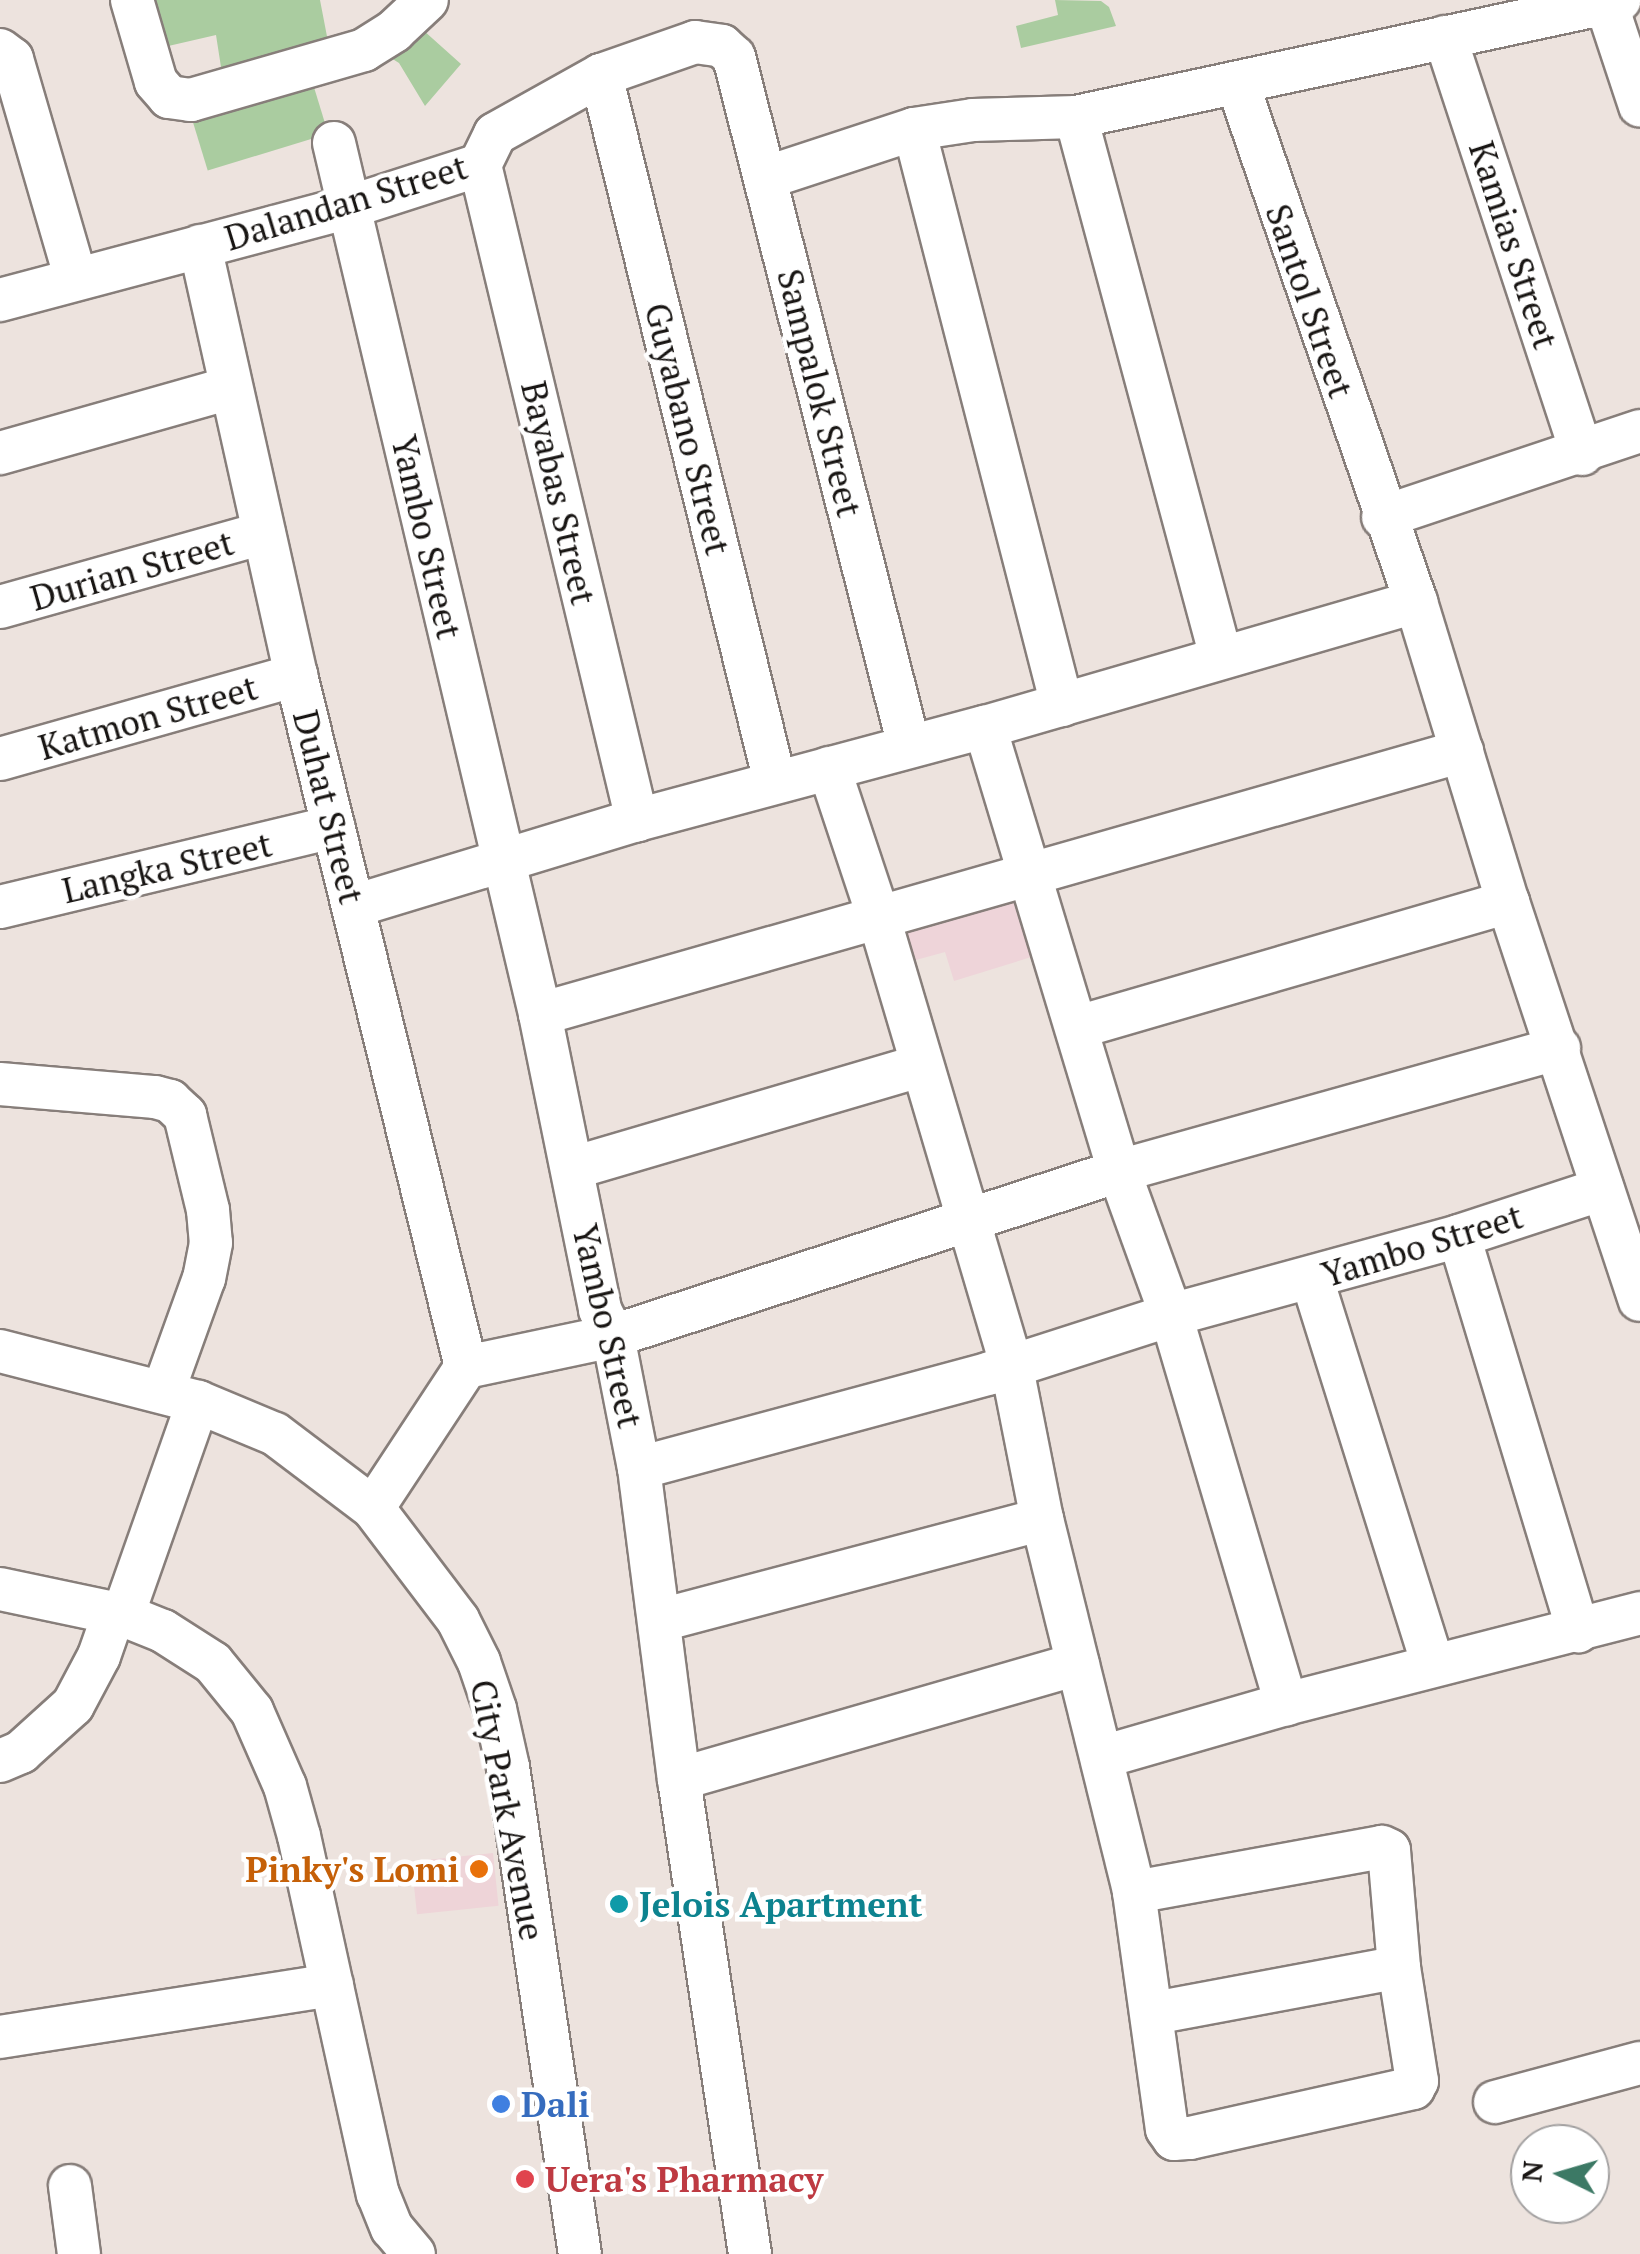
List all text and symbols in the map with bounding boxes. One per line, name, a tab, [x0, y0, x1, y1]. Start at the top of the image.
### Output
street label: Kamias Street	[1461, 136, 1567, 354]
street label: Dalandan Street	[220, 145, 472, 259]
street label: Santol Street	[1257, 199, 1363, 403]
street label: Sampalok Street	[769, 265, 871, 521]
street label: Guyabano Street	[636, 299, 740, 559]
street label: Bayabas Street	[513, 377, 605, 609]
street label: Yambo Street	[383, 431, 471, 643]
street label: Durian Street	[26, 521, 238, 619]
street label: Katmon Street	[34, 666, 262, 768]
street label: Duhat Street	[285, 706, 373, 908]
street label: Langka Street	[58, 823, 276, 911]
street label: Yambo Street	[1316, 1195, 1528, 1295]
street label: Yambo Street	[564, 1220, 652, 1432]
street label: City Park Avenue	[462, 1676, 554, 1944]
place label: Pinky's Lomi	[245, 1848, 459, 1890]
marker: Pinky's Lomi	[468, 1858, 490, 1880]
place label: Jelois Apartment	[639, 1883, 923, 1925]
marker: Jelois Apartment	[608, 1893, 630, 1915]
place label: Dali	[521, 2083, 589, 2125]
marker: Dali	[490, 2093, 512, 2115]
north arrow	[1510, 2124, 1610, 2224]
place label: Uera's Pharmacy	[545, 2158, 823, 2200]
text: N	[1512, 2159, 1551, 2184]
marker: Uera's Pharmacy	[514, 2168, 536, 2190]

